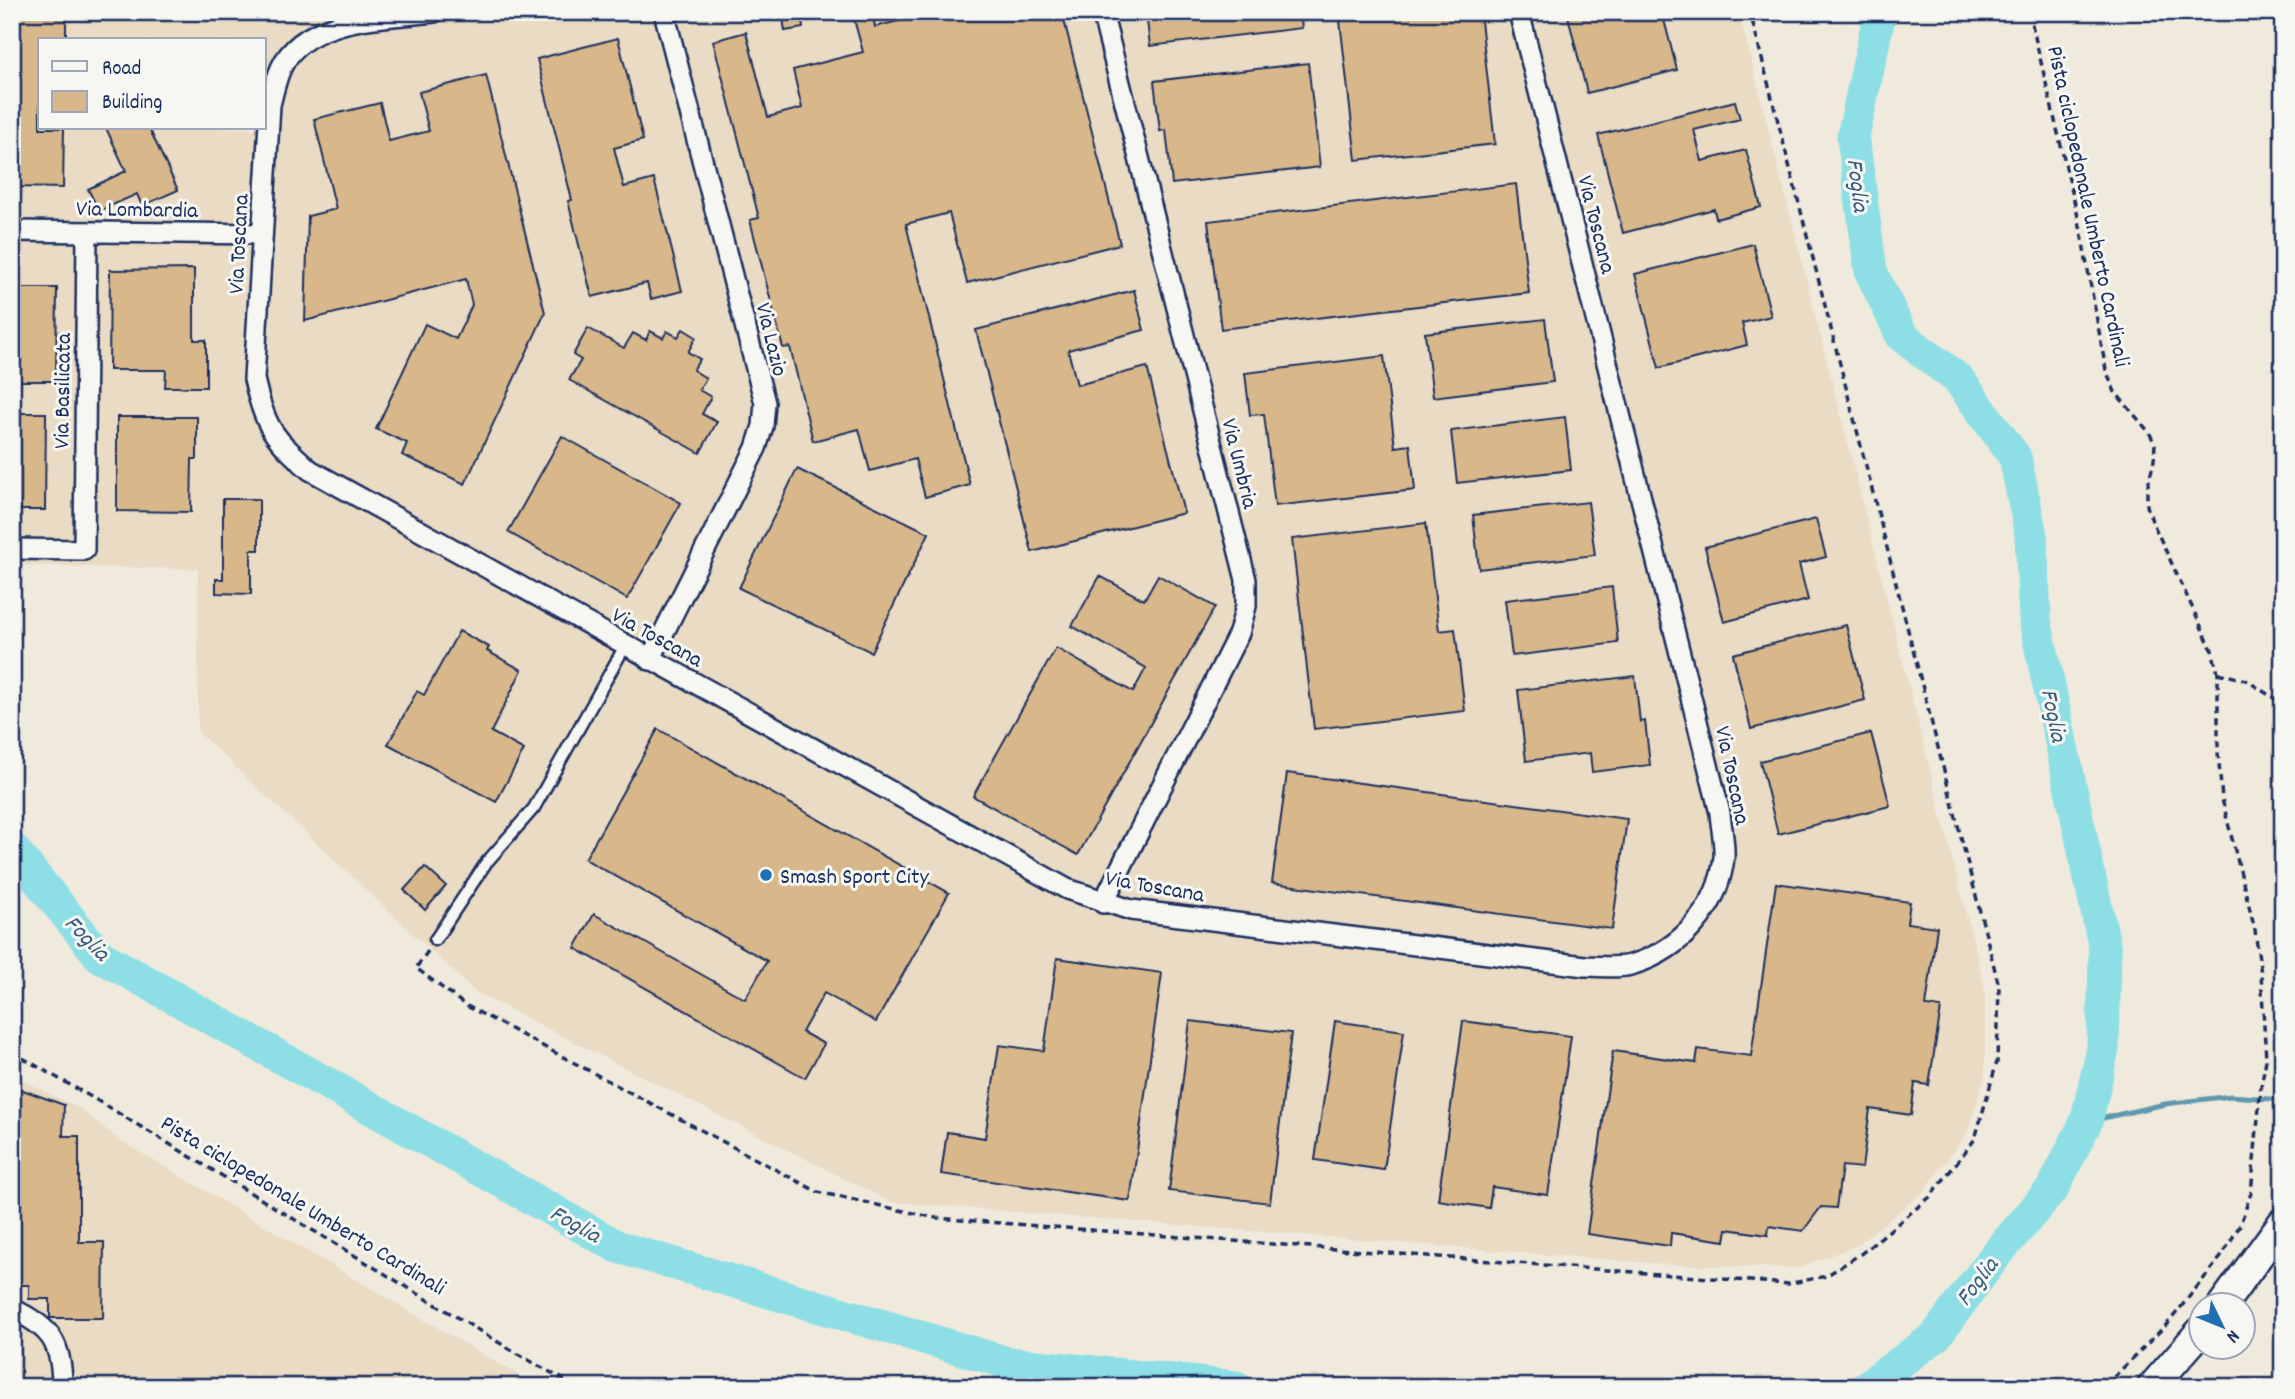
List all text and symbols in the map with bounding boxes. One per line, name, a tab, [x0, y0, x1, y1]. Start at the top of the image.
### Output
legend	[38, 38, 266, 130]
street label: Pista ciclopedonale Umberto Cardinali	[2036, 43, 2137, 370]
text: Road	[102, 55, 141, 85]
text: Building	[102, 89, 162, 119]
water label: Foglia	[1836, 157, 1876, 216]
street label: Via Toscana	[1567, 172, 1623, 278]
street label: Via Toscana	[221, 192, 260, 295]
street label: Via Lombardia	[76, 194, 199, 229]
street label: Via Lazio	[745, 300, 795, 380]
street label: Via Basilicata	[47, 332, 82, 449]
street label: Via Umbria	[1211, 415, 1265, 514]
street label: Via Toscana	[605, 600, 709, 678]
water label: Foglia	[2030, 686, 2075, 747]
street label: Via Toscana	[1704, 723, 1757, 829]
place label: Smash Sport City	[780, 862, 930, 895]
street label: Via Toscana	[1102, 864, 1208, 914]
marker: Smash Sport City	[758, 867, 774, 883]
water label: Foglia	[55, 908, 118, 971]
street label: Pista ciclopedonale Umberto Cardinali	[153, 1108, 451, 1306]
water label: Foglia	[543, 1198, 608, 1254]
water label: Foglia	[1949, 1250, 2009, 1314]
north arrow	[2186, 1290, 2256, 1360]
text: N	[2219, 1323, 2245, 1348]

